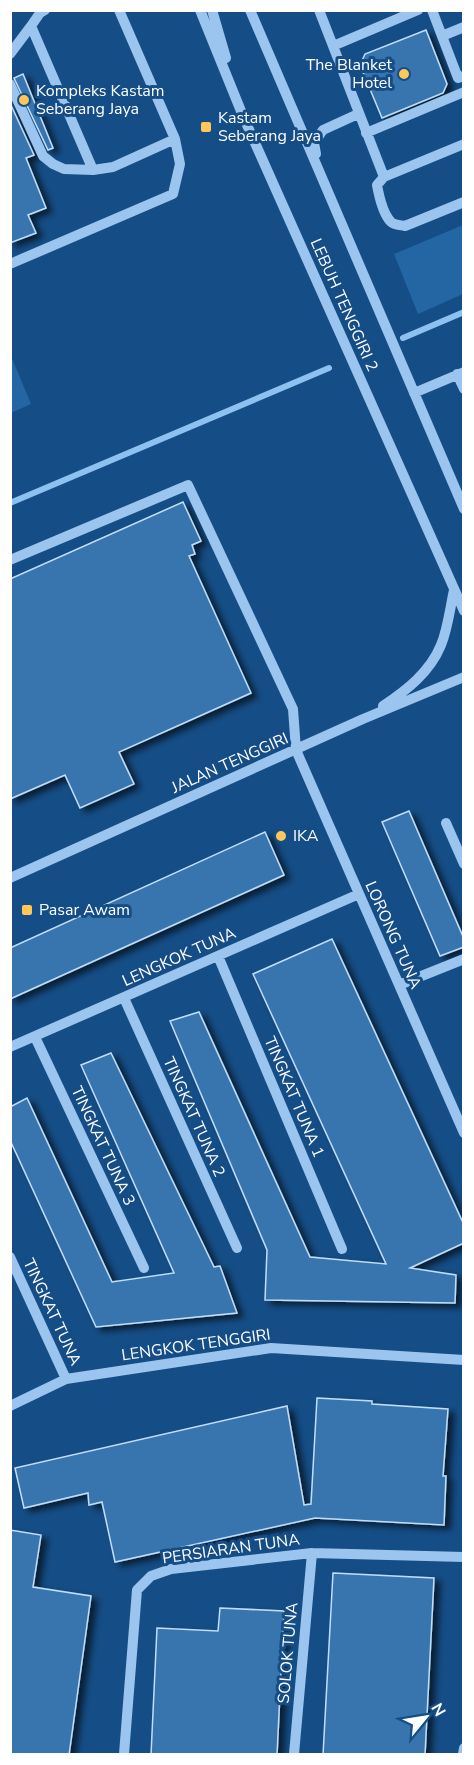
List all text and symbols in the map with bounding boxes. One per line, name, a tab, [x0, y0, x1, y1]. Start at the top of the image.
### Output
place label: The Blanket Hotel	[306, 54, 392, 94]
marker: The Blanket Hotel	[397, 67, 411, 81]
place label: Kompleks Kastam Seberang Jaya	[36, 80, 164, 120]
marker: Kompleks Kastam Seberang Jaya	[17, 93, 31, 107]
place label: Kastam Seberang Jaya	[218, 107, 321, 147]
marker: Kastam Seberang Jaya	[199, 120, 213, 134]
street label: LEBUH TENGGIRI 2	[305, 235, 383, 375]
street label: JALAN TENGGIRI	[167, 727, 292, 799]
place label: IKA	[293, 825, 319, 847]
marker: IKA	[274, 829, 288, 843]
street label: LORONG TUNA	[359, 878, 427, 993]
place label: Pasar Awam	[39, 899, 130, 921]
marker: Pasar Awam	[20, 903, 34, 917]
street label: LENGKOK TUNA	[119, 922, 240, 992]
street label: TINGKAT TUNA 1	[259, 1033, 329, 1161]
street label: TINGKAT TUNA 2	[158, 1053, 230, 1181]
street label: TINGKAT TUNA 3	[66, 1083, 140, 1209]
street label: TINGKAT TUNA	[18, 1255, 87, 1369]
street label: LENGKOK TENGGIRI	[120, 1324, 272, 1366]
street label: PERSIARAN TUNA	[161, 1528, 302, 1570]
street label: SOLOK TUNA	[273, 1601, 303, 1704]
north arrow	[396, 1687, 456, 1747]
text: N	[426, 1699, 451, 1721]

